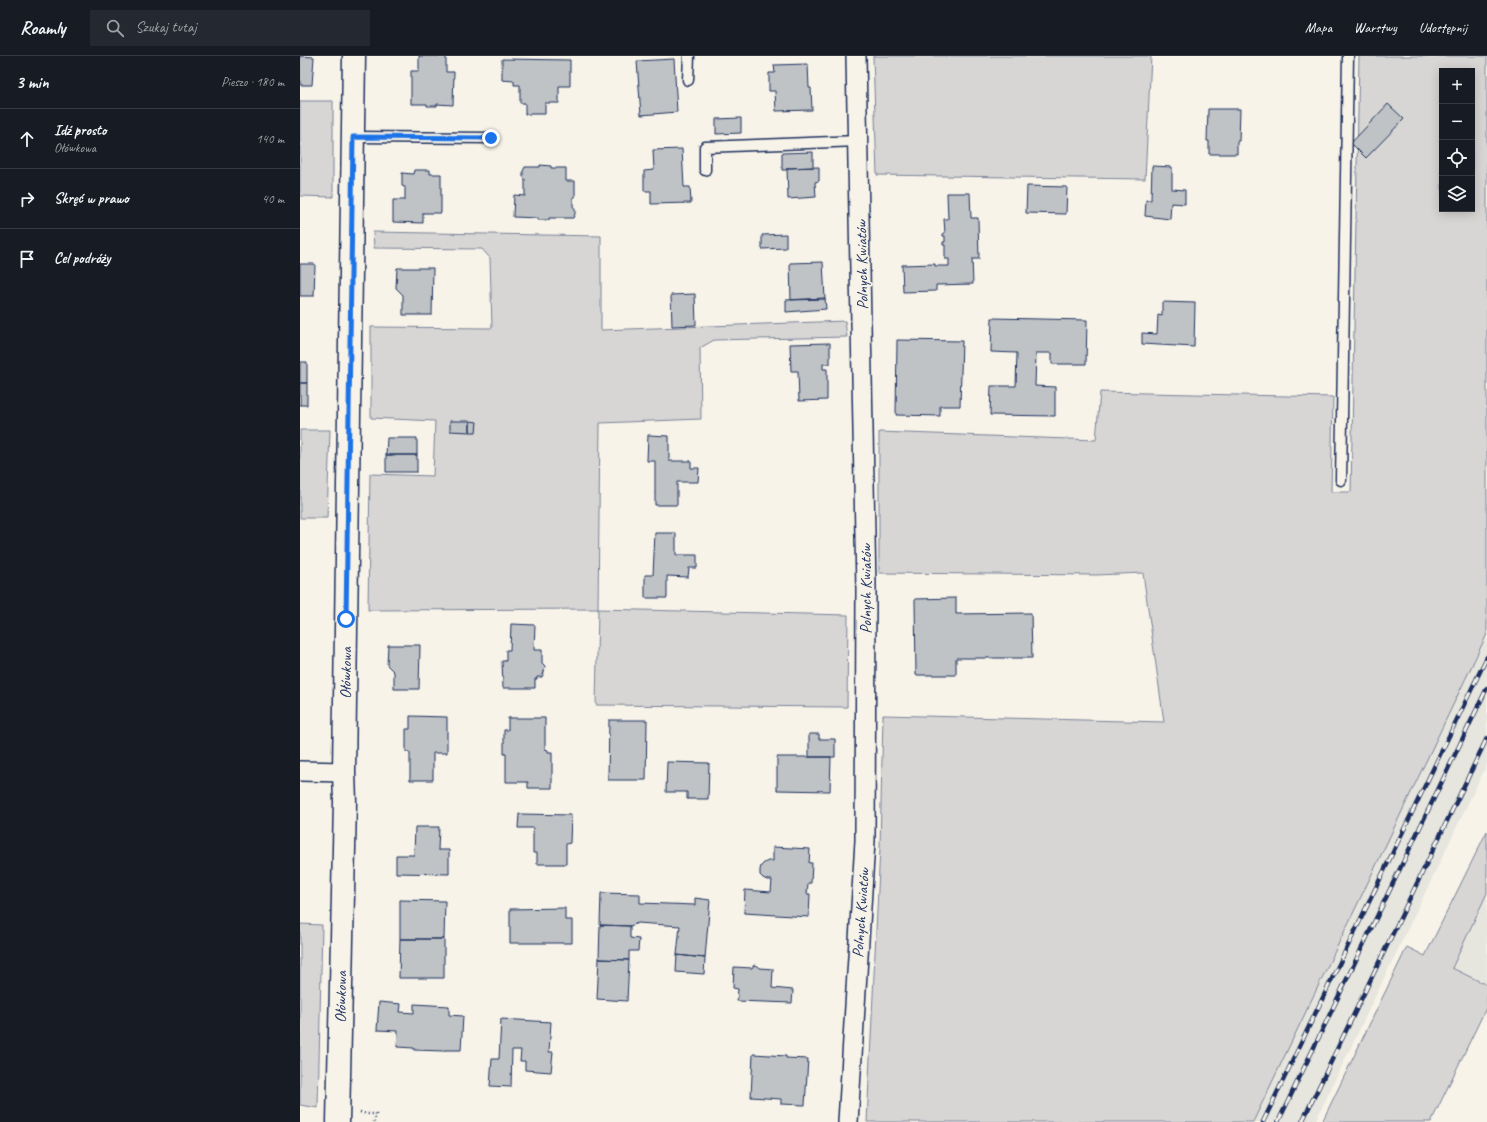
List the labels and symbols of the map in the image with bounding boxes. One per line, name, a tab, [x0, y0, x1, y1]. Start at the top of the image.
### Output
route end	[482, 129, 500, 147]
street label: Polnych Kwiatów	[851, 218, 873, 310]
street label: Polnych Kwiatów	[856, 543, 876, 634]
route start	[337, 610, 355, 628]
street label: Ołówkowa	[336, 645, 356, 699]
street label: Polnych Kwiatów	[848, 866, 874, 958]
street label: Ołówkowa	[331, 969, 351, 1023]

